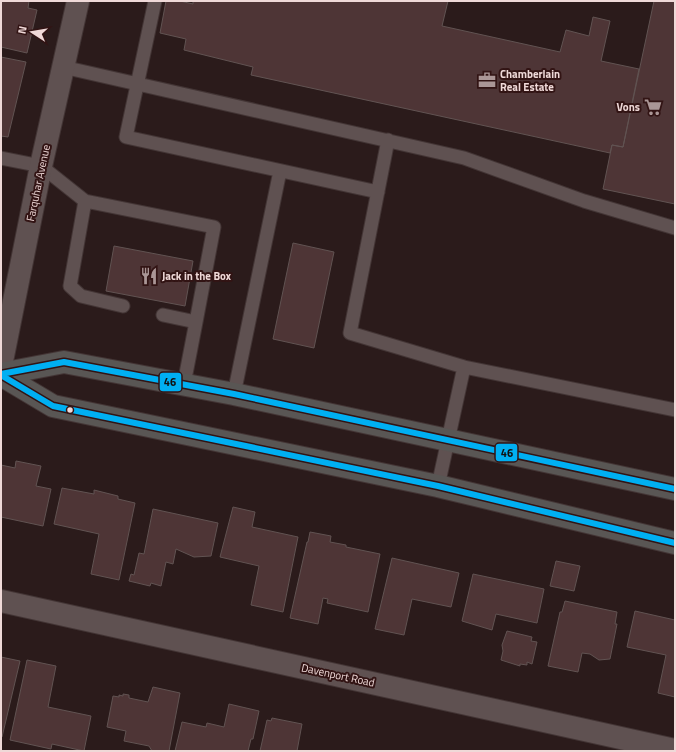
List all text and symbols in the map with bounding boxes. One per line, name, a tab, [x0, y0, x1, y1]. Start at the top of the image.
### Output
north arrow	[12, 12, 52, 52]
text: N	[14, 25, 31, 35]
place label: Chamberlain Real Estate	[500, 66, 560, 95]
office icon: Chamberlain Real Estate	[477, 70, 497, 90]
supermarket icon: Vons	[643, 97, 663, 117]
place label: Vons	[617, 99, 640, 115]
street label: Farquhar Avenue	[22, 143, 54, 223]
restaurant icon: Jack in the Box	[139, 266, 159, 286]
place label: Jack in the Box	[162, 268, 232, 284]
line badge: 46	[159, 372, 182, 392]
text: 46	[164, 374, 176, 390]
unlabelled marker	[65, 405, 75, 415]
line badge: 46	[495, 443, 518, 462]
text: 46	[501, 445, 513, 461]
street label: Davenport Road	[300, 659, 376, 691]

